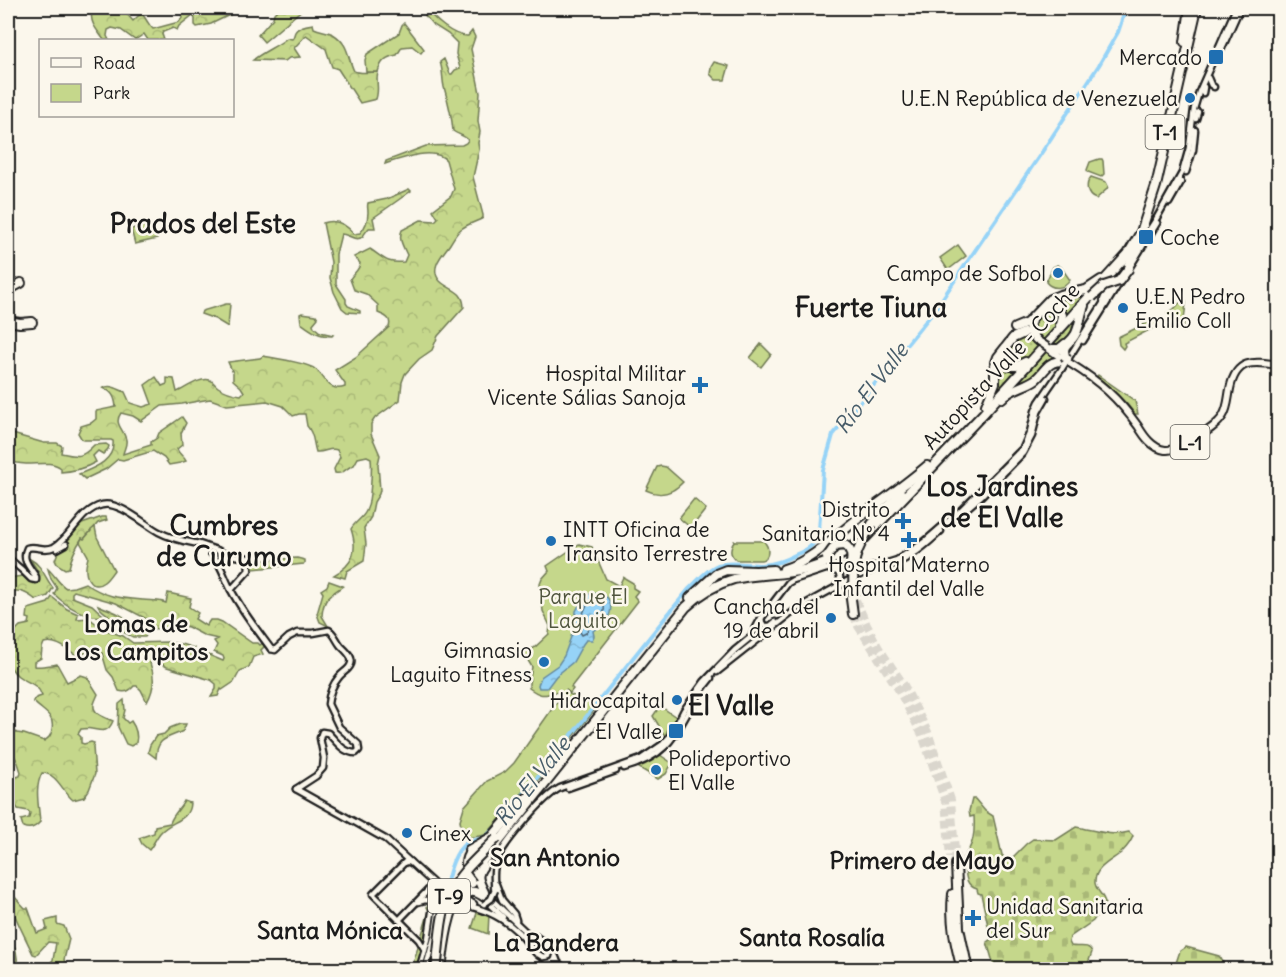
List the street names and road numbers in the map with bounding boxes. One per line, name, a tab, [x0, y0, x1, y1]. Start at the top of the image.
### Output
road number: T-1	[1146, 115, 1184, 149]
street label: Autopista Valle - Coche	[917, 277, 1085, 455]
road number: L-1	[1170, 425, 1210, 459]
road number: T-9	[428, 879, 470, 913]

